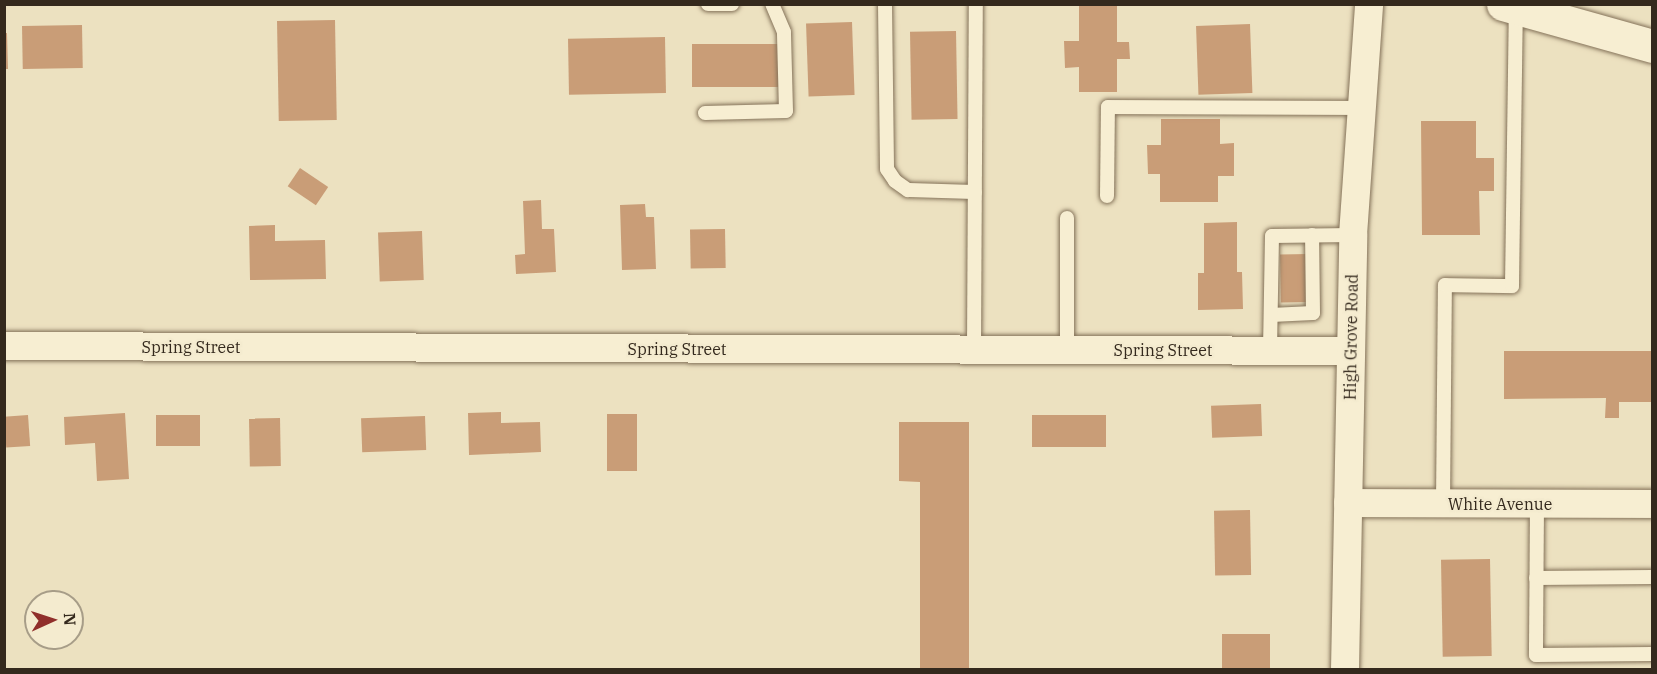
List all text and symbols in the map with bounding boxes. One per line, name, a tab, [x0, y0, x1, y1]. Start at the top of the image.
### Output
street label: High Grove Road	[1340, 274, 1362, 400]
street label: Spring Street	[142, 337, 240, 357]
street label: Spring Street	[628, 339, 726, 359]
street label: Spring Street	[1114, 340, 1212, 360]
street label: White Avenue	[1448, 494, 1552, 514]
north arrow	[24, 590, 84, 650]
text: N	[60, 612, 80, 626]

